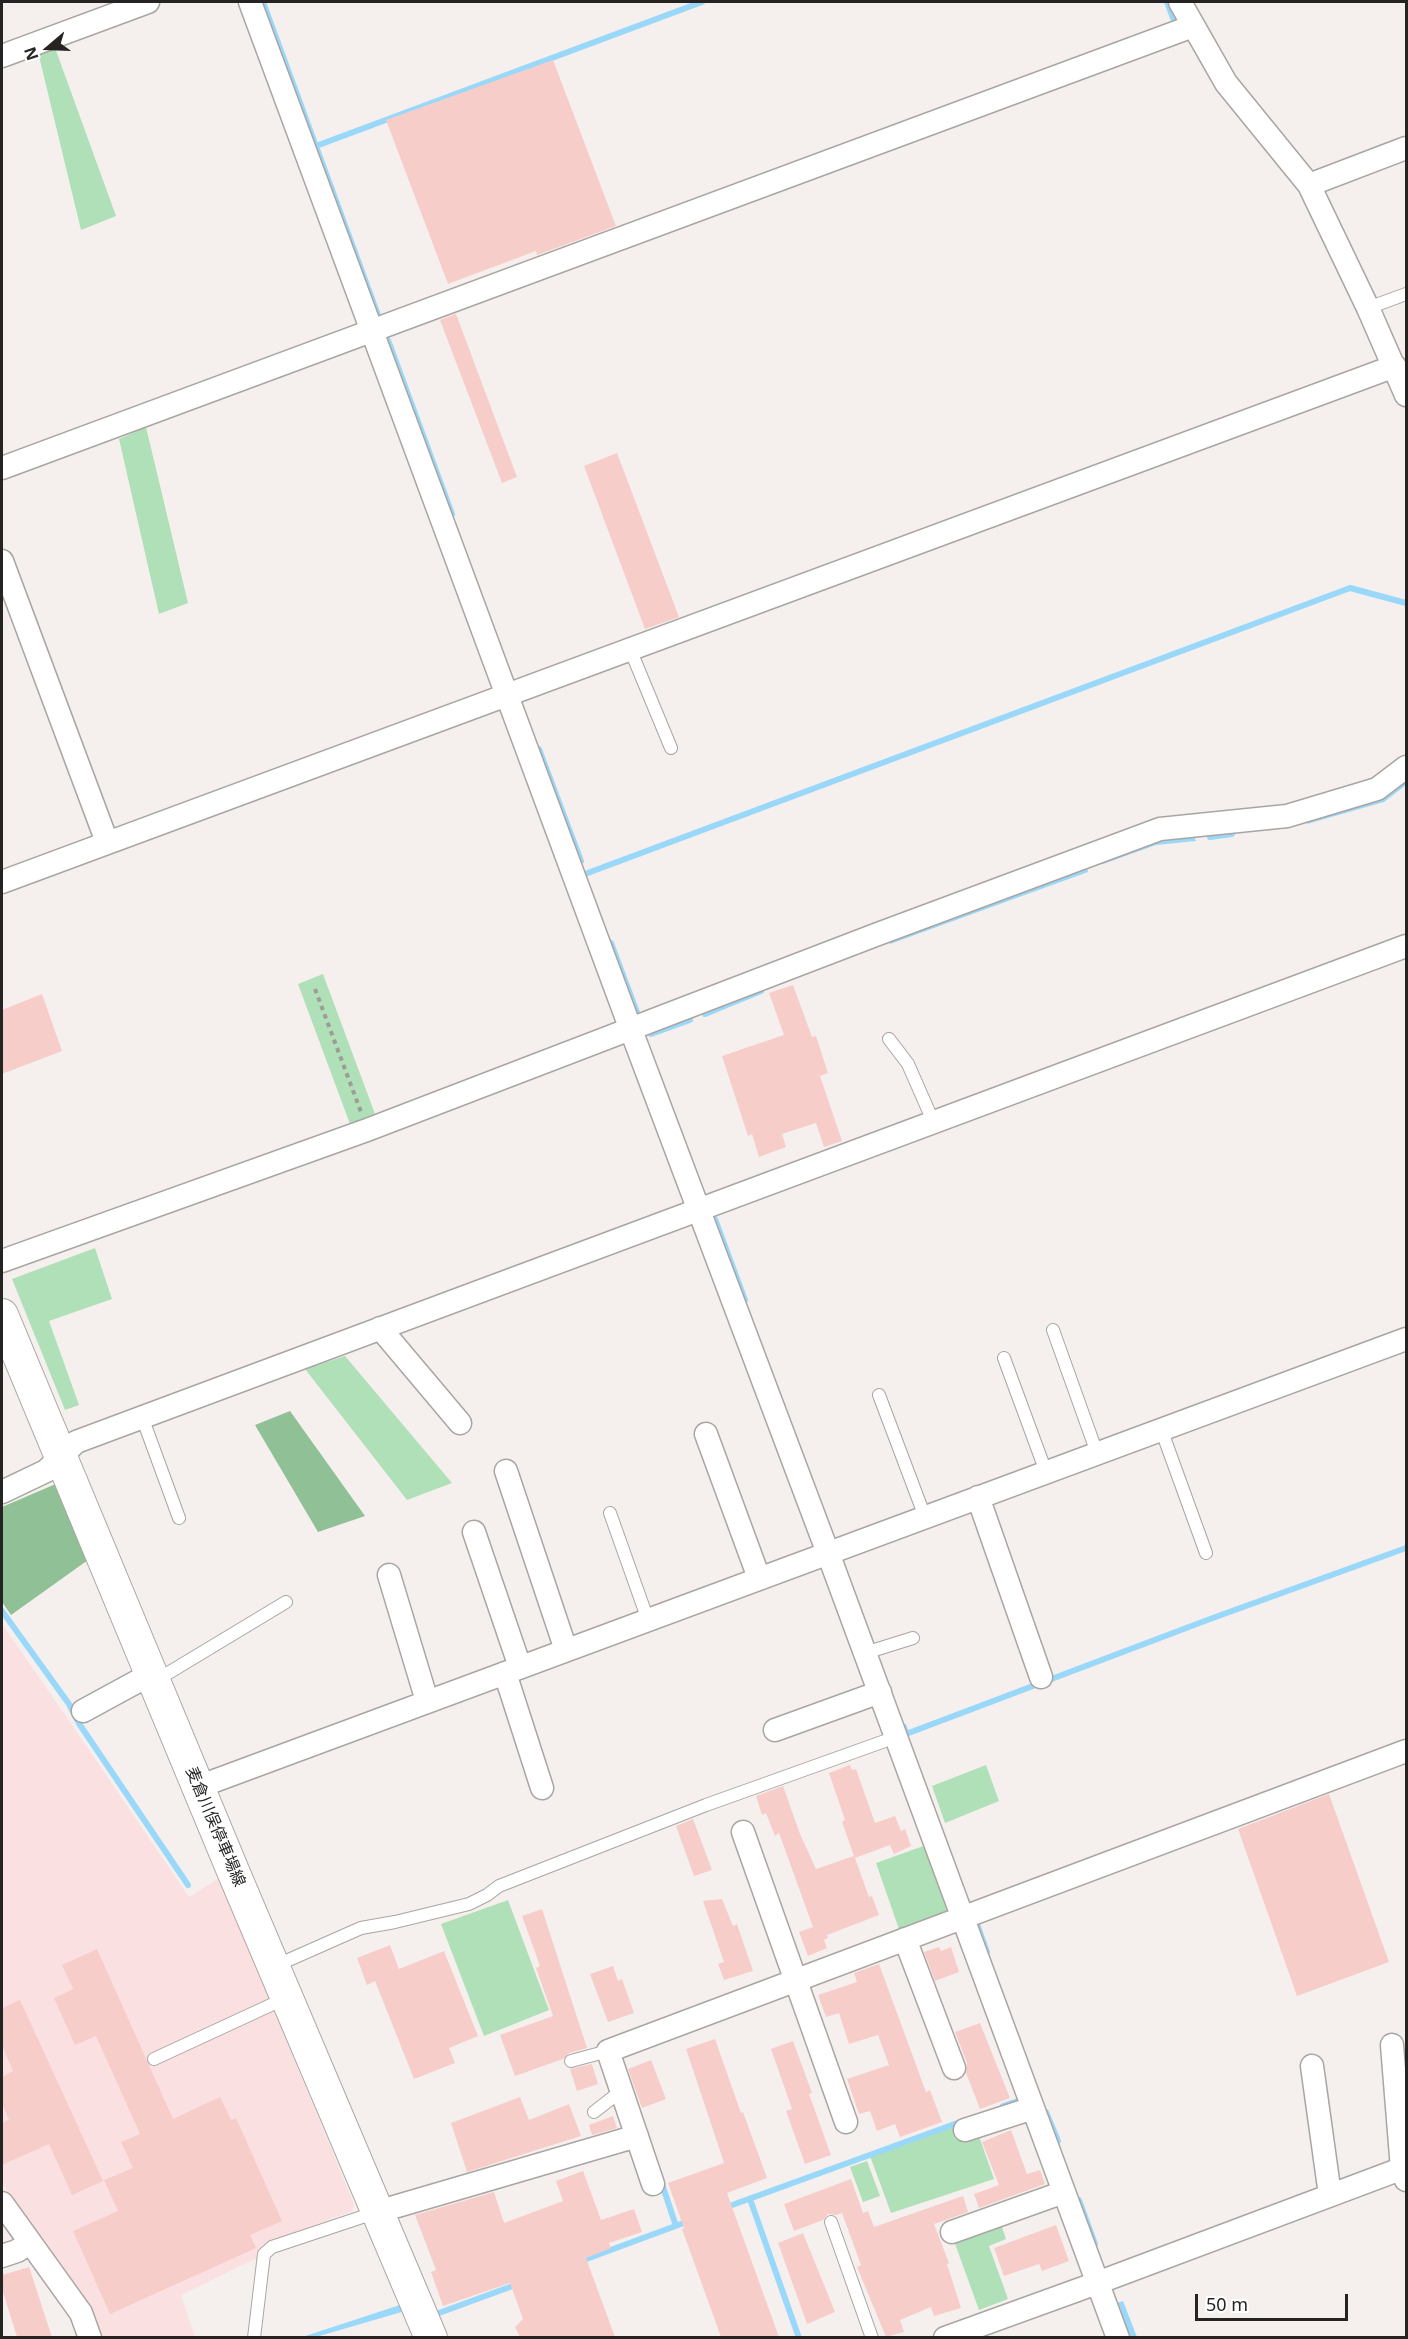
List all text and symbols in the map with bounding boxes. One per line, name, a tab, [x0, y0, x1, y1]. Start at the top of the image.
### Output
north arrow	[18, 18, 78, 78]
text: N	[18, 44, 44, 64]
street label: 麦倉川俣停車場線	[181, 1764, 249, 1890]
scale bar	[1198, 2282, 1351, 2320]
text: 50 m	[1206, 2292, 1248, 2316]

